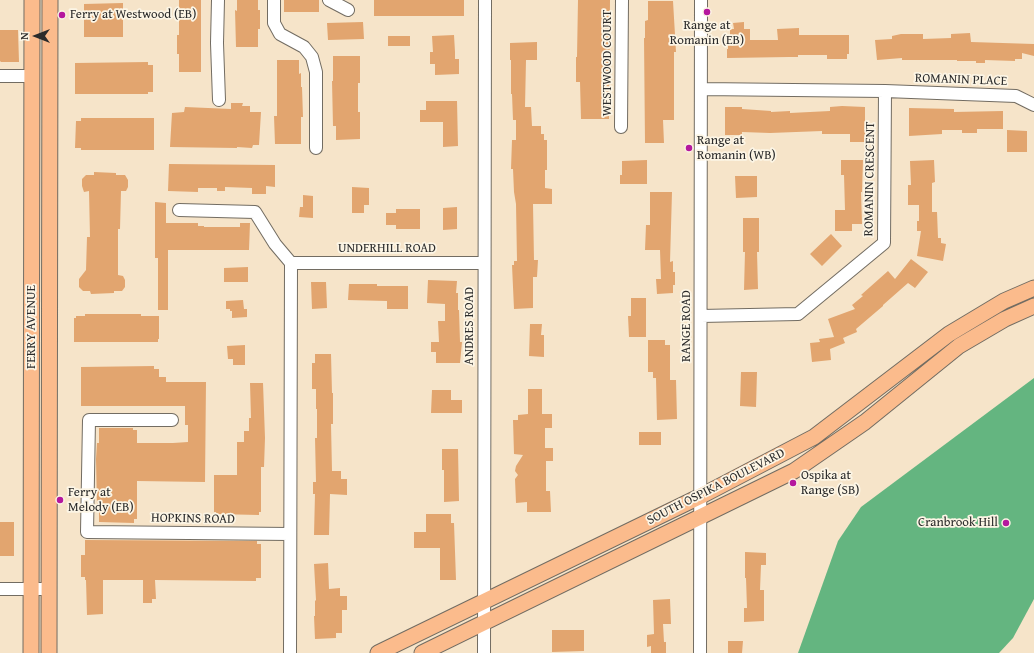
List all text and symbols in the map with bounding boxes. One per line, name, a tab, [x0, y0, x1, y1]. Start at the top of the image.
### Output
place label: Ferry at Westwood (EB)	[70, 7, 196, 23]
marker: Range at Romanin (EB)	[702, 7, 712, 17]
marker: Ferry at Westwood (EB)	[57, 10, 67, 20]
street label: WESTWOOD COURT	[600, 10, 616, 116]
north arrow	[16, 16, 56, 56]
place label: Range at Romanin (EB)	[670, 18, 744, 49]
text: N	[16, 32, 32, 40]
street label: ROMANIN PLACE	[915, 71, 1007, 89]
street label: ROMANIN CRESCENT	[861, 122, 879, 236]
place label: Range at Romanin (WB)	[697, 133, 776, 164]
marker: Range at Romanin (WB)	[684, 143, 694, 153]
street label: UNDERHILL ROAD	[338, 241, 436, 257]
street label: FERRY AVENUE	[24, 285, 40, 369]
street label: ANDRES ROAD	[462, 287, 478, 365]
street label: RANGE ROAD	[679, 290, 695, 362]
street label: SOUTH OSPIKA BOULEVARD	[645, 445, 787, 529]
place label: Ospika at Range (SB)	[801, 468, 859, 499]
marker: Ospika at Range (SB)	[788, 478, 798, 488]
place label: Ferry at Melody (EB)	[68, 485, 134, 516]
marker: Ferry at Melody (EB)	[55, 495, 65, 505]
street label: HOPKINS ROAD	[151, 510, 235, 528]
place label: Cranbrook Hill	[918, 515, 998, 531]
marker: Cranbrook Hill	[1001, 518, 1011, 528]

